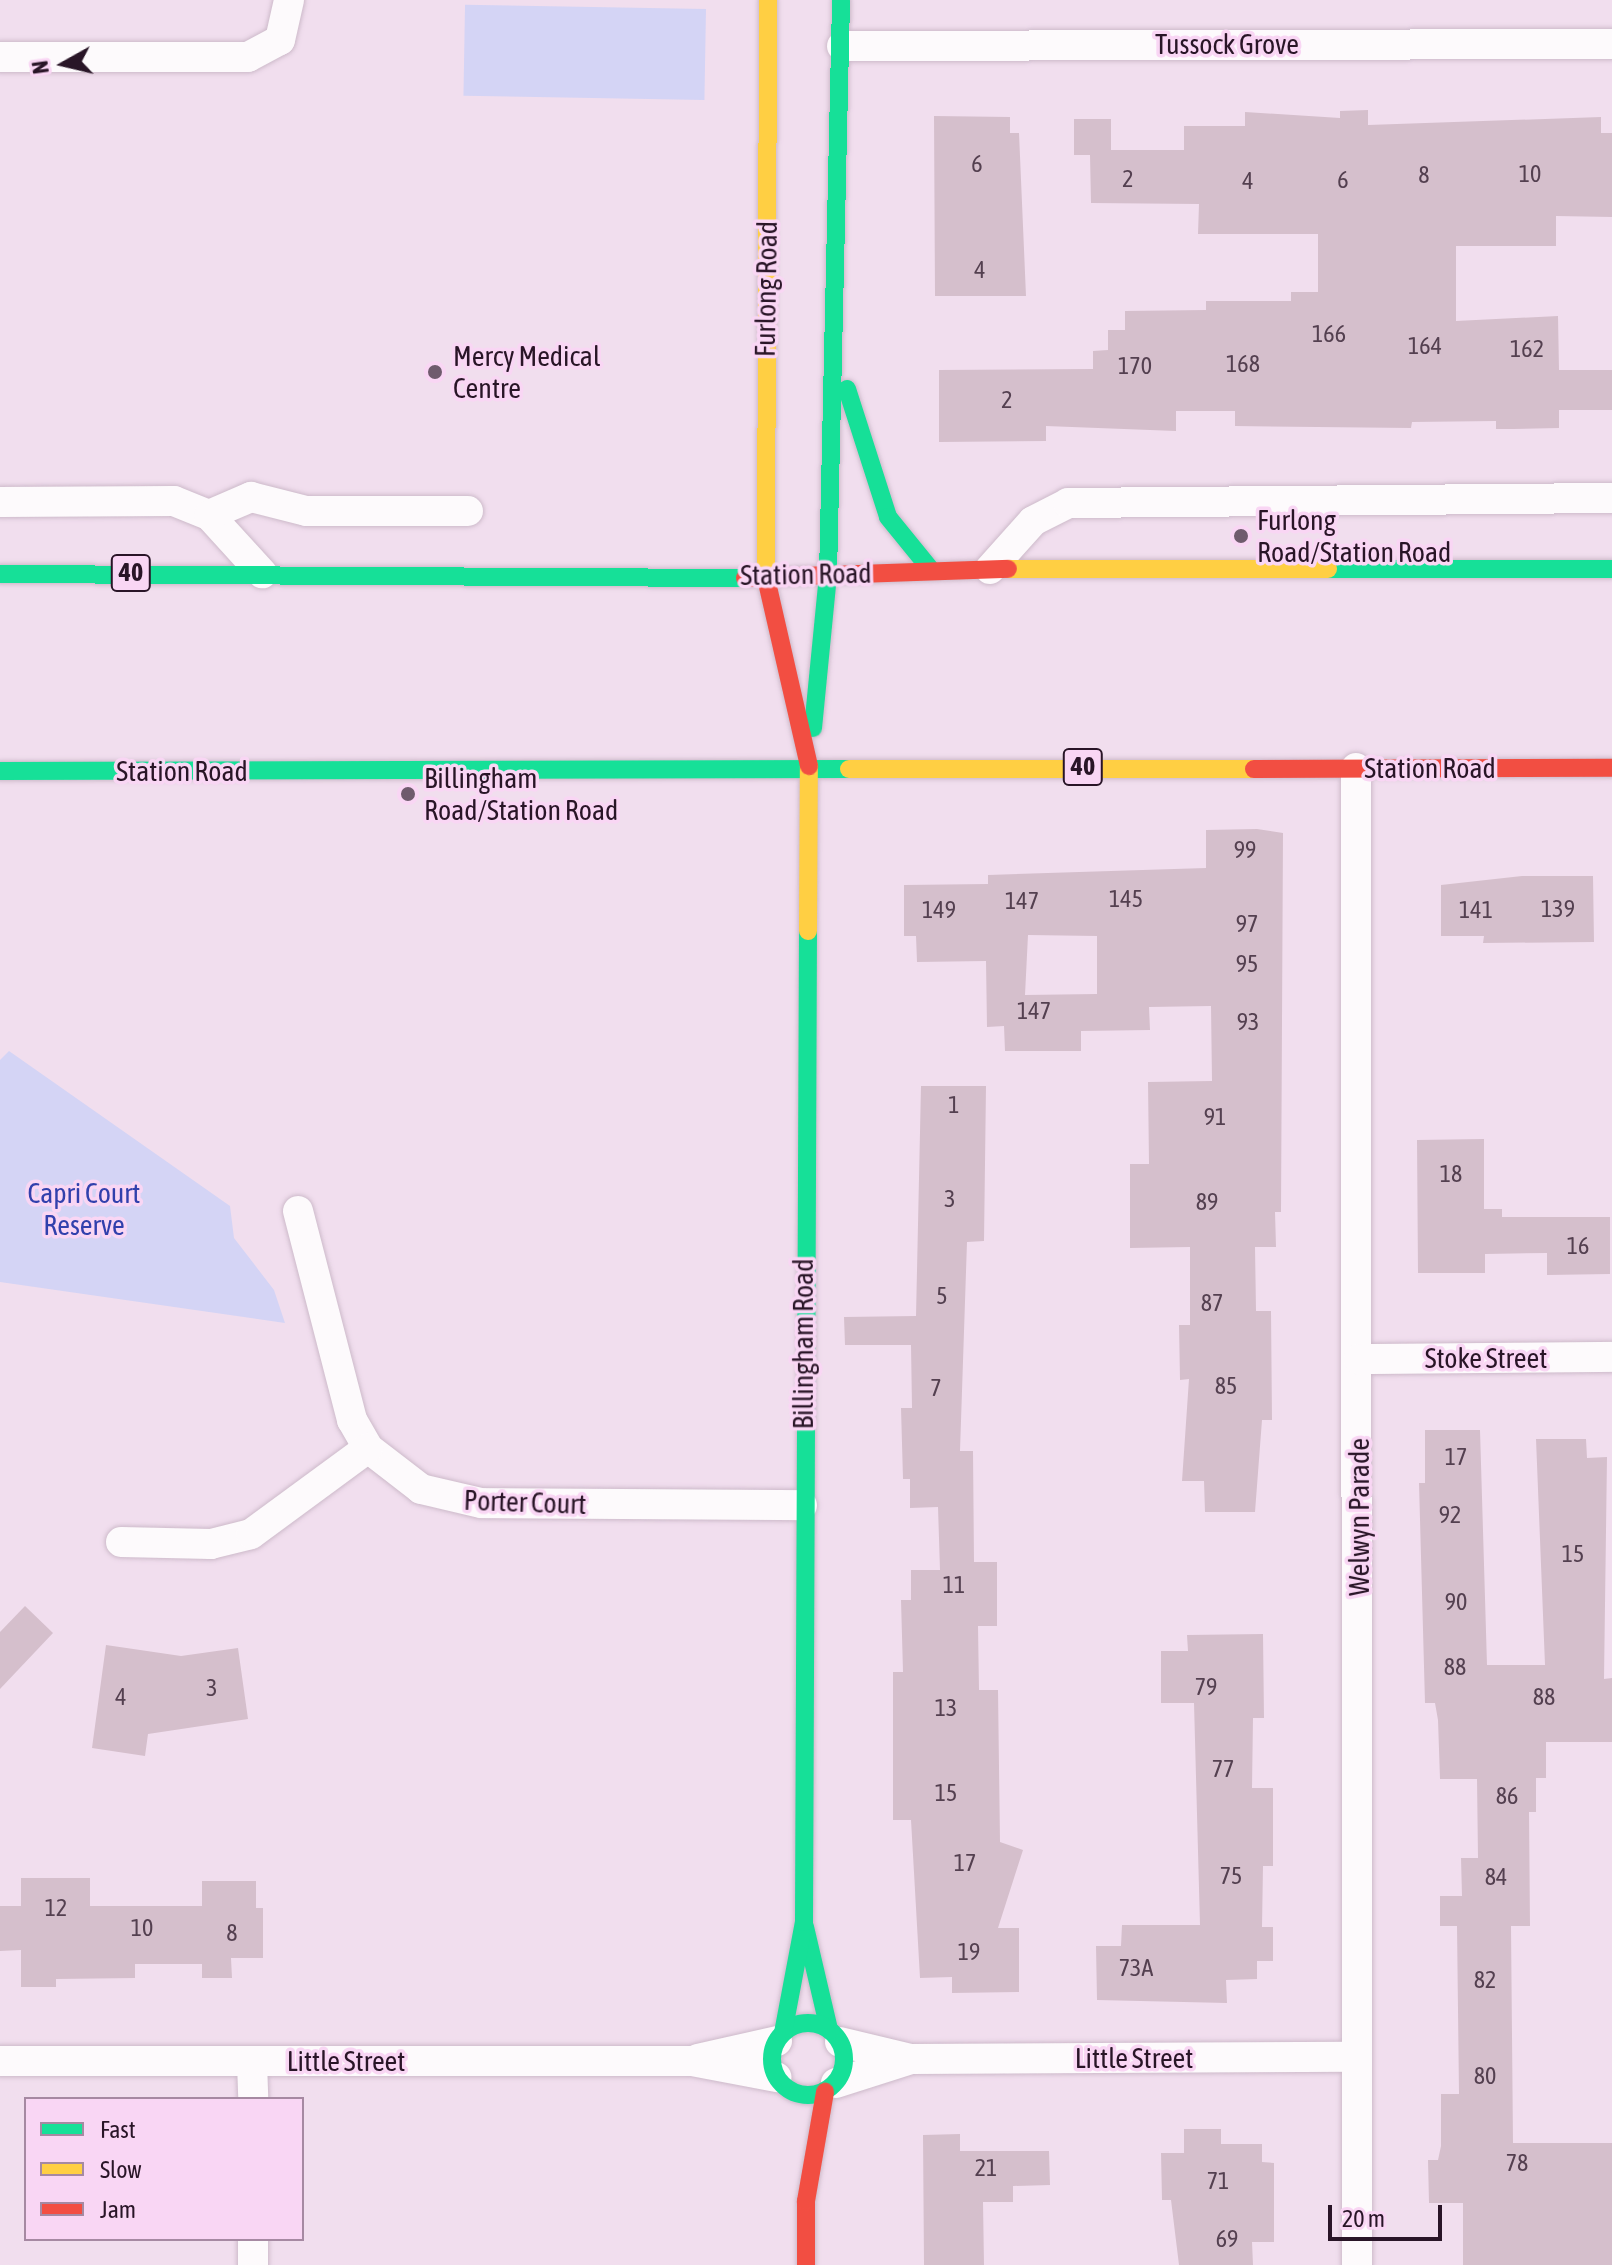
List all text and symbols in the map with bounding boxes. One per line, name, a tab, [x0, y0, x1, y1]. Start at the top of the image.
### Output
north arrow	[24, 24, 104, 104]
street label: Tussock Grove	[1155, 27, 1299, 61]
text: N	[26, 59, 54, 76]
house number: 6	[971, 150, 983, 178]
house number: 10	[1519, 160, 1541, 188]
house number: 8	[1418, 161, 1430, 189]
house number: 2	[1122, 165, 1134, 193]
house number: 6	[1337, 166, 1349, 194]
house number: 4	[1242, 167, 1254, 195]
street label: Furlong Road	[748, 221, 784, 357]
house number: 4	[974, 256, 986, 284]
house number: 166	[1312, 320, 1346, 348]
house number: 164	[1408, 332, 1442, 360]
house number: 162	[1510, 335, 1544, 363]
place label: Mercy Medical Centre	[453, 339, 600, 405]
house number: 168	[1226, 350, 1260, 378]
house number: 170	[1118, 352, 1152, 380]
marker: Mercy Medical Centre	[424, 361, 446, 383]
house number: 2	[1001, 386, 1013, 414]
place label: Furlong Road/Station Road	[1257, 503, 1451, 569]
marker: Furlong Road/Station Road	[1232, 527, 1250, 545]
road number: 40	[109, 551, 153, 595]
street label: Station Road	[740, 556, 872, 592]
road number: 40	[1061, 745, 1105, 789]
street label: Station Road	[1364, 751, 1496, 785]
street label: Station Road	[116, 754, 248, 788]
place label: Billingham Road/Station Road	[424, 761, 618, 827]
marker: Billingham Road/Station Road	[399, 785, 417, 803]
house number: 99	[1234, 836, 1256, 864]
house number: 145	[1109, 885, 1143, 913]
house number: 147	[1005, 887, 1039, 915]
house number: 139	[1541, 895, 1575, 923]
house number: 149	[922, 896, 956, 924]
house number: 141	[1459, 896, 1493, 924]
house number: 97	[1236, 910, 1258, 938]
house number: 95	[1236, 950, 1258, 978]
house number: 147	[1017, 997, 1051, 1025]
house number: 93	[1237, 1008, 1259, 1036]
house number: 1	[948, 1091, 960, 1119]
house number: 91	[1204, 1103, 1226, 1131]
house number: 18	[1440, 1160, 1462, 1188]
park label: Capri Court Reserve	[28, 1176, 140, 1242]
house number: 3	[944, 1185, 956, 1213]
house number: 89	[1196, 1188, 1218, 1216]
house number: 16	[1567, 1232, 1589, 1260]
street label: Billingham Road	[786, 1259, 820, 1429]
house number: 5	[936, 1282, 948, 1310]
house number: 87	[1201, 1289, 1223, 1317]
street label: Stoke Street	[1425, 1341, 1547, 1375]
house number: 85	[1215, 1372, 1237, 1400]
house number: 7	[930, 1374, 942, 1402]
street label: Welwyn Parade	[1342, 1438, 1376, 1596]
house number: 17	[1445, 1443, 1467, 1471]
street label: Porter Court	[463, 1483, 587, 1521]
house number: 92	[1439, 1501, 1461, 1529]
house number: 15	[1562, 1540, 1584, 1568]
house number: 11	[943, 1571, 965, 1599]
house number: 90	[1445, 1588, 1467, 1616]
house number: 88	[1444, 1653, 1466, 1681]
house number: 79	[1195, 1673, 1217, 1701]
house number: 3	[206, 1674, 218, 1702]
house number: 4	[115, 1683, 127, 1711]
house number: 88	[1533, 1683, 1555, 1711]
house number: 13	[935, 1694, 957, 1722]
house number: 77	[1212, 1755, 1234, 1783]
house number: 15	[935, 1779, 957, 1807]
house number: 86	[1496, 1782, 1518, 1810]
house number: 17	[954, 1849, 976, 1877]
house number: 75	[1220, 1862, 1242, 1890]
house number: 84	[1485, 1863, 1507, 1891]
house number: 12	[45, 1894, 67, 1922]
house number: 10	[131, 1914, 153, 1942]
house number: 8	[226, 1919, 238, 1947]
house number: 19	[958, 1938, 980, 1966]
house number: 73A	[1119, 1954, 1153, 1982]
house number: 82	[1474, 1966, 1496, 1994]
street label: Little Street	[1075, 2041, 1193, 2075]
street label: Little Street	[287, 2044, 405, 2078]
house number: 80	[1474, 2062, 1496, 2090]
legend	[24, 2097, 304, 2241]
text: Fast	[100, 2116, 136, 2143]
house number: 78	[1506, 2149, 1528, 2177]
house number: 21	[975, 2154, 997, 2182]
text: Slow	[100, 2156, 142, 2183]
house number: 71	[1207, 2167, 1229, 2195]
scale bar	[1332, 2189, 1446, 2239]
text: Jam	[100, 2196, 136, 2223]
text: 20 m	[1342, 2205, 1385, 2232]
house number: 69	[1216, 2225, 1238, 2253]

